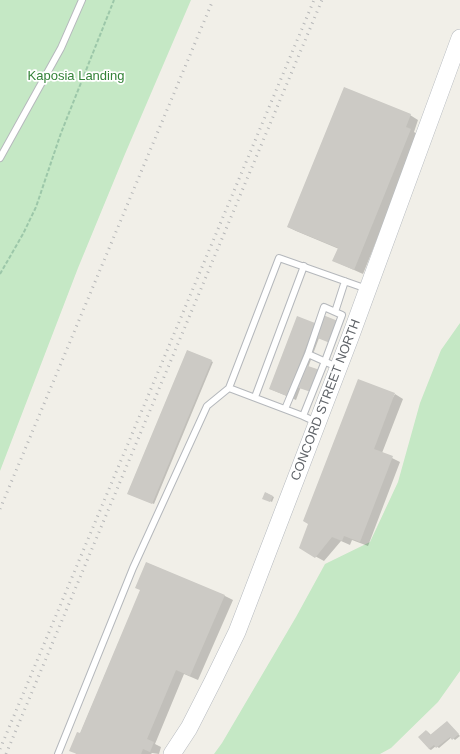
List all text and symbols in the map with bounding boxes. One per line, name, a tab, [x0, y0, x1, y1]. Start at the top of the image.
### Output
park label: Kaposia Landing	[28, 68, 124, 84]
street label: CONCORD STREET NORTH	[288, 317, 364, 483]

